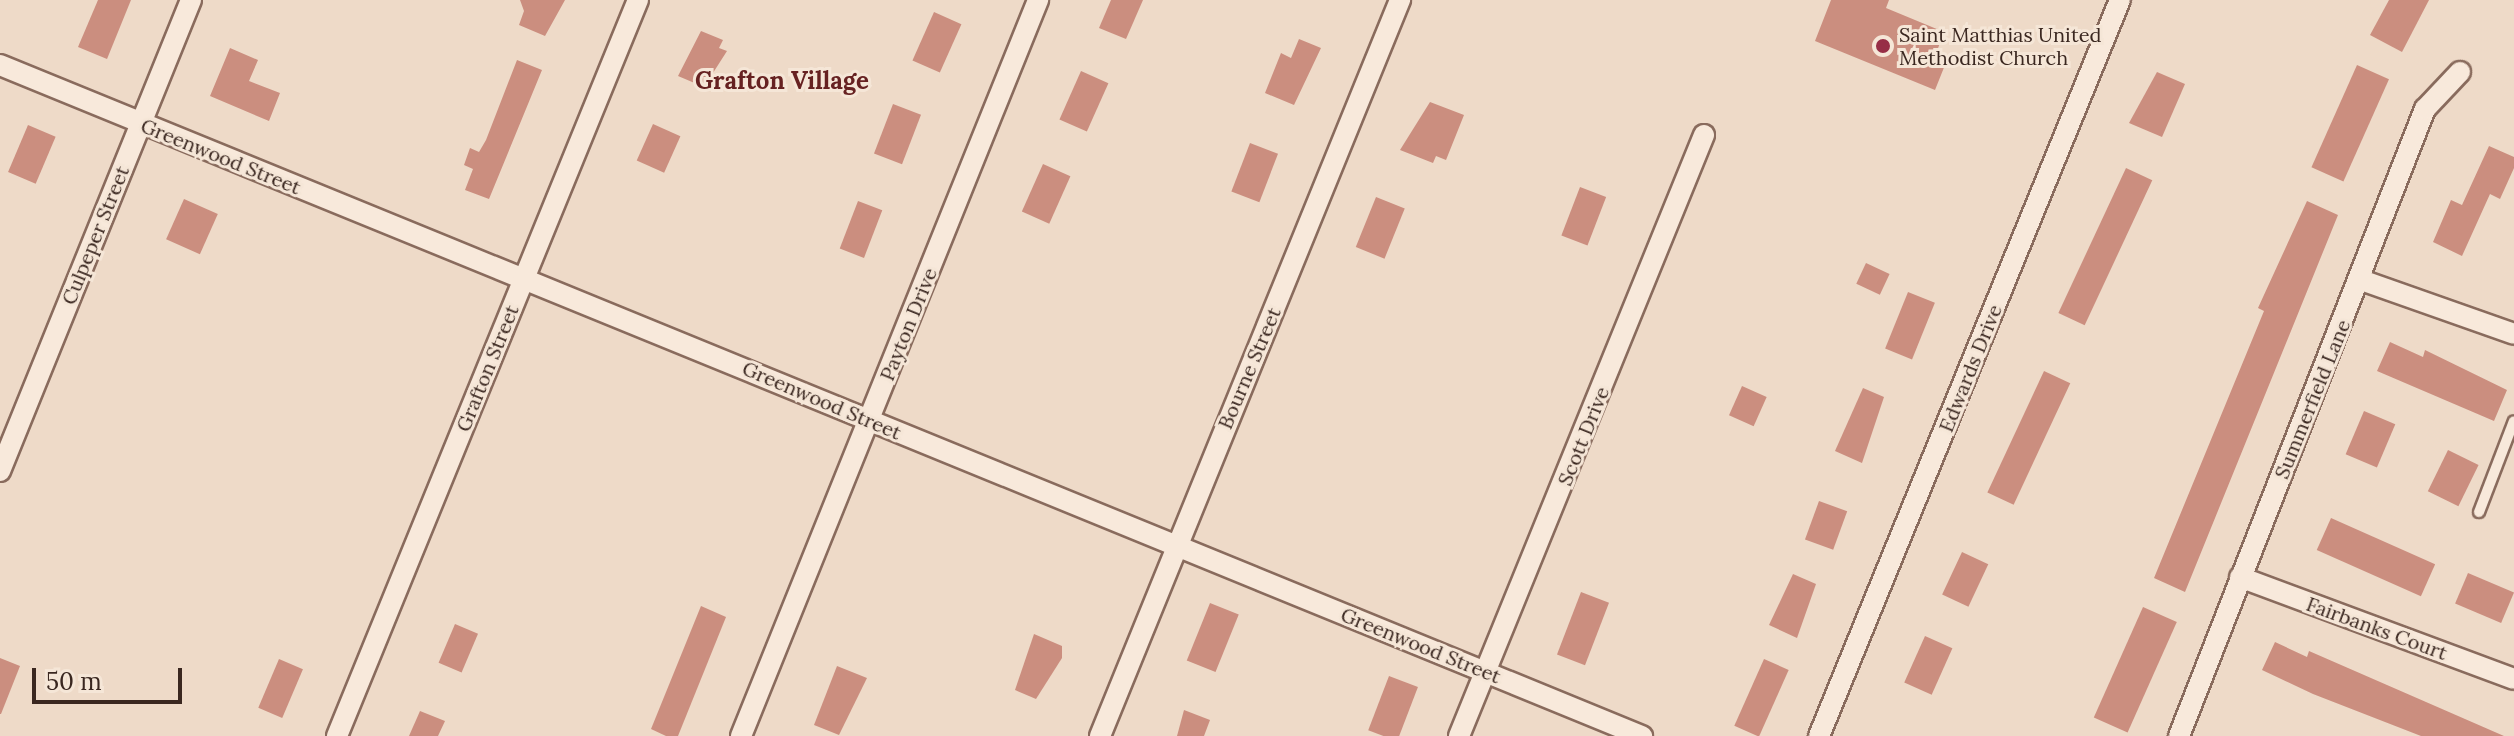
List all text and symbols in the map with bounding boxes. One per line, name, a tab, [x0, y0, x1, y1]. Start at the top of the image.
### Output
place label: Saint Matthias United Methodist Church	[1899, 22, 2101, 69]
marker: Saint Matthias United Methodist Church	[1874, 37, 1892, 55]
district label: Grafton Village	[695, 67, 869, 95]
street label: Greenwood Street	[138, 113, 304, 199]
street label: Culpeper Street	[56, 162, 134, 308]
street label: Payton Drive	[874, 264, 942, 384]
street label: Grafton Street	[451, 301, 523, 435]
street label: Edwards Drive	[1934, 301, 2006, 435]
street label: Bourne Street	[1213, 304, 1285, 432]
street label: Summerfield Lane	[2269, 316, 2355, 482]
street label: Greenwood Street	[739, 356, 905, 444]
street label: Scott Drive	[1552, 383, 1614, 489]
street label: Fairbanks Court	[2303, 591, 2451, 665]
street label: Greenwood Street	[1338, 602, 1504, 688]
scale bar	[36, 652, 186, 702]
text: 50 m	[46, 666, 102, 697]

